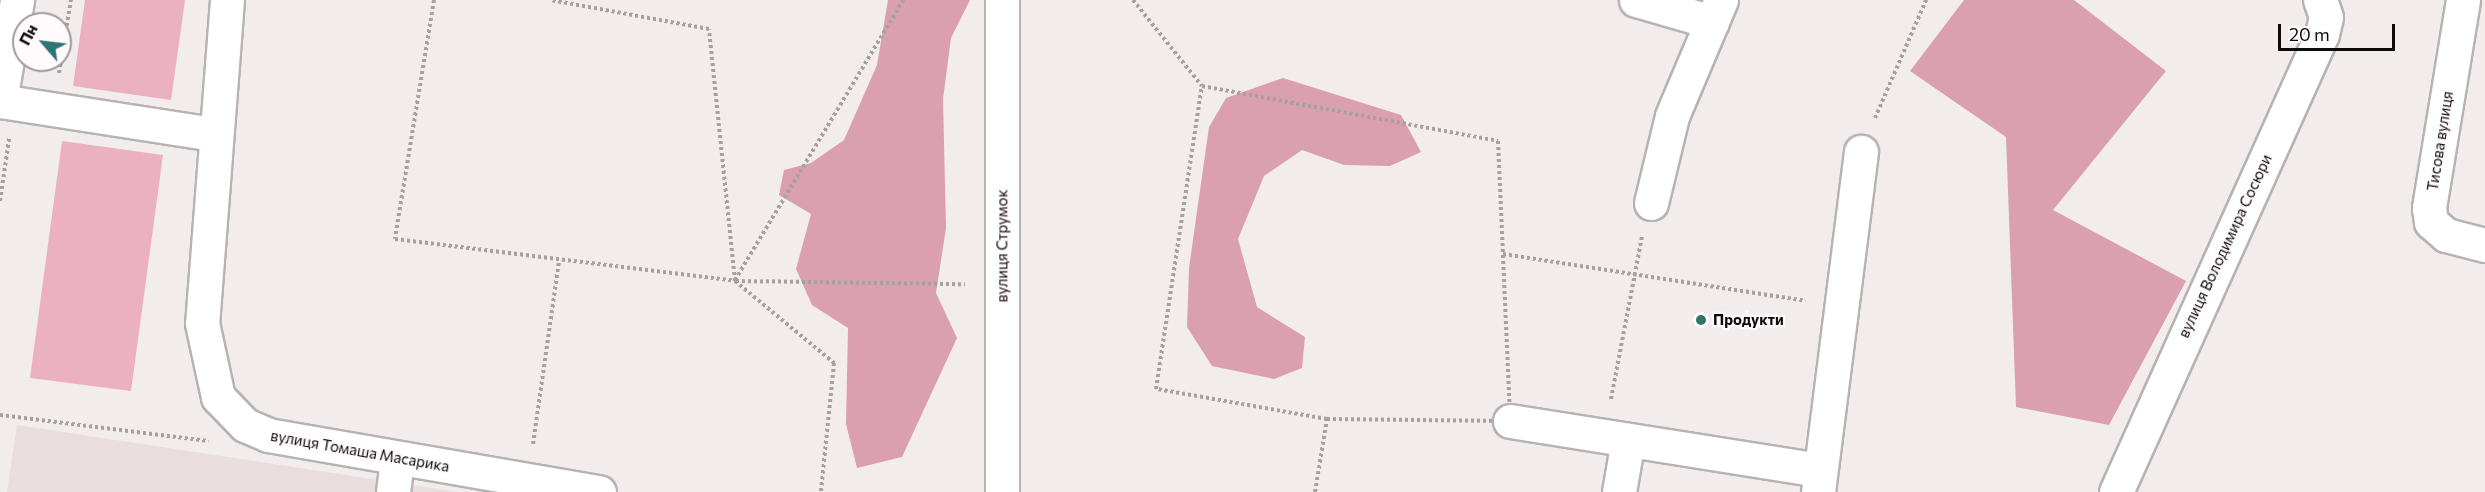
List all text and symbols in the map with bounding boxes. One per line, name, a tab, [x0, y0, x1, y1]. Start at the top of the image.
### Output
north arrow	[12, 12, 72, 72]
scale bar	[2281, 12, 2398, 50]
text: Пн	[14, 20, 41, 48]
text: 20 m	[2289, 23, 2330, 45]
street label: Тисова вулиця	[2423, 90, 2457, 192]
street label: вулиця Володимира Сосюри	[2175, 151, 2275, 341]
street label: вулиця Струмок	[993, 190, 1011, 302]
place label: Продукти	[1713, 311, 1784, 329]
marker: Продукти	[1694, 313, 1708, 327]
street label: вулиця Томаша Масарика	[269, 426, 451, 476]

